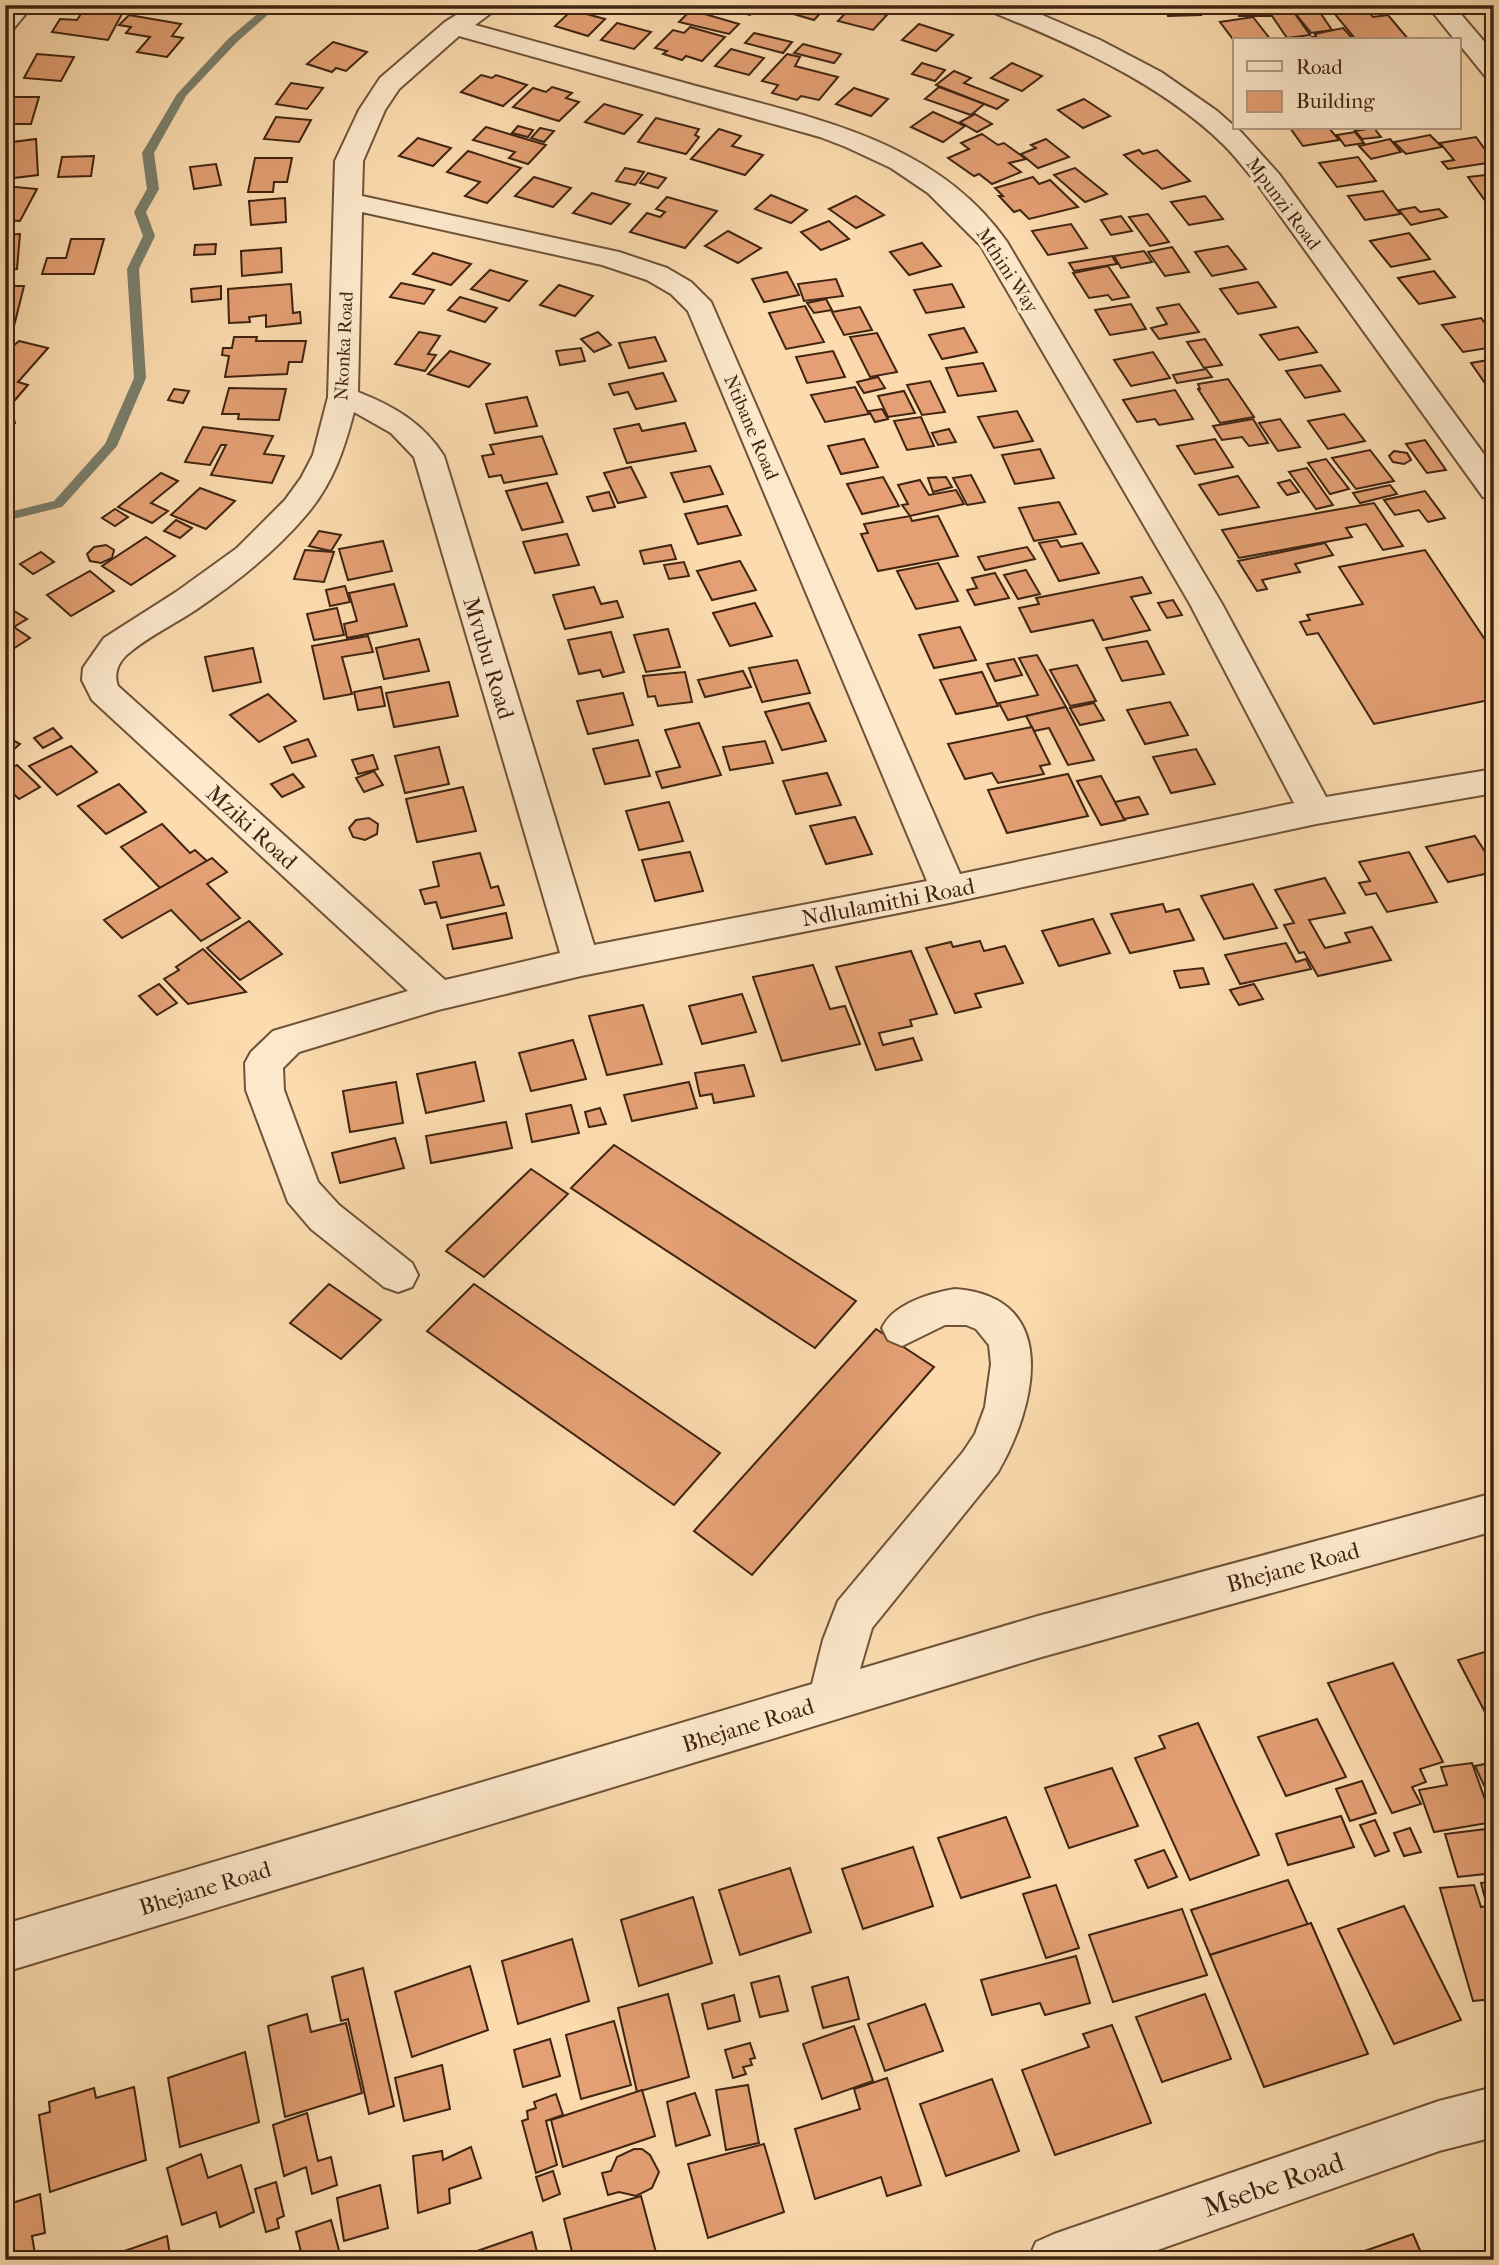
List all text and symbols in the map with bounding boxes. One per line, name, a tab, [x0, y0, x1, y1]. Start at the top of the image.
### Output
legend	[1233, 38, 1460, 130]
text: Road	[1296, 55, 1343, 79]
text: Building	[1296, 89, 1375, 113]
street label: Mpunzi Road	[1241, 153, 1325, 255]
street label: Mthini Way	[972, 224, 1043, 318]
street label: Nkonka Road	[330, 290, 358, 401]
street label: Ntibane Road	[719, 372, 783, 484]
street label: Mvubu Road	[457, 594, 520, 723]
street label: Mziki Road	[201, 780, 303, 875]
street label: Ndlulamithi Road	[799, 872, 977, 932]
street label: Bhejane Road	[1224, 1537, 1363, 1598]
street label: Bhejane Road	[679, 1692, 818, 1758]
street label: Bhejane Road	[136, 1855, 275, 1921]
street label: Msebe Road	[1198, 2145, 1349, 2224]

